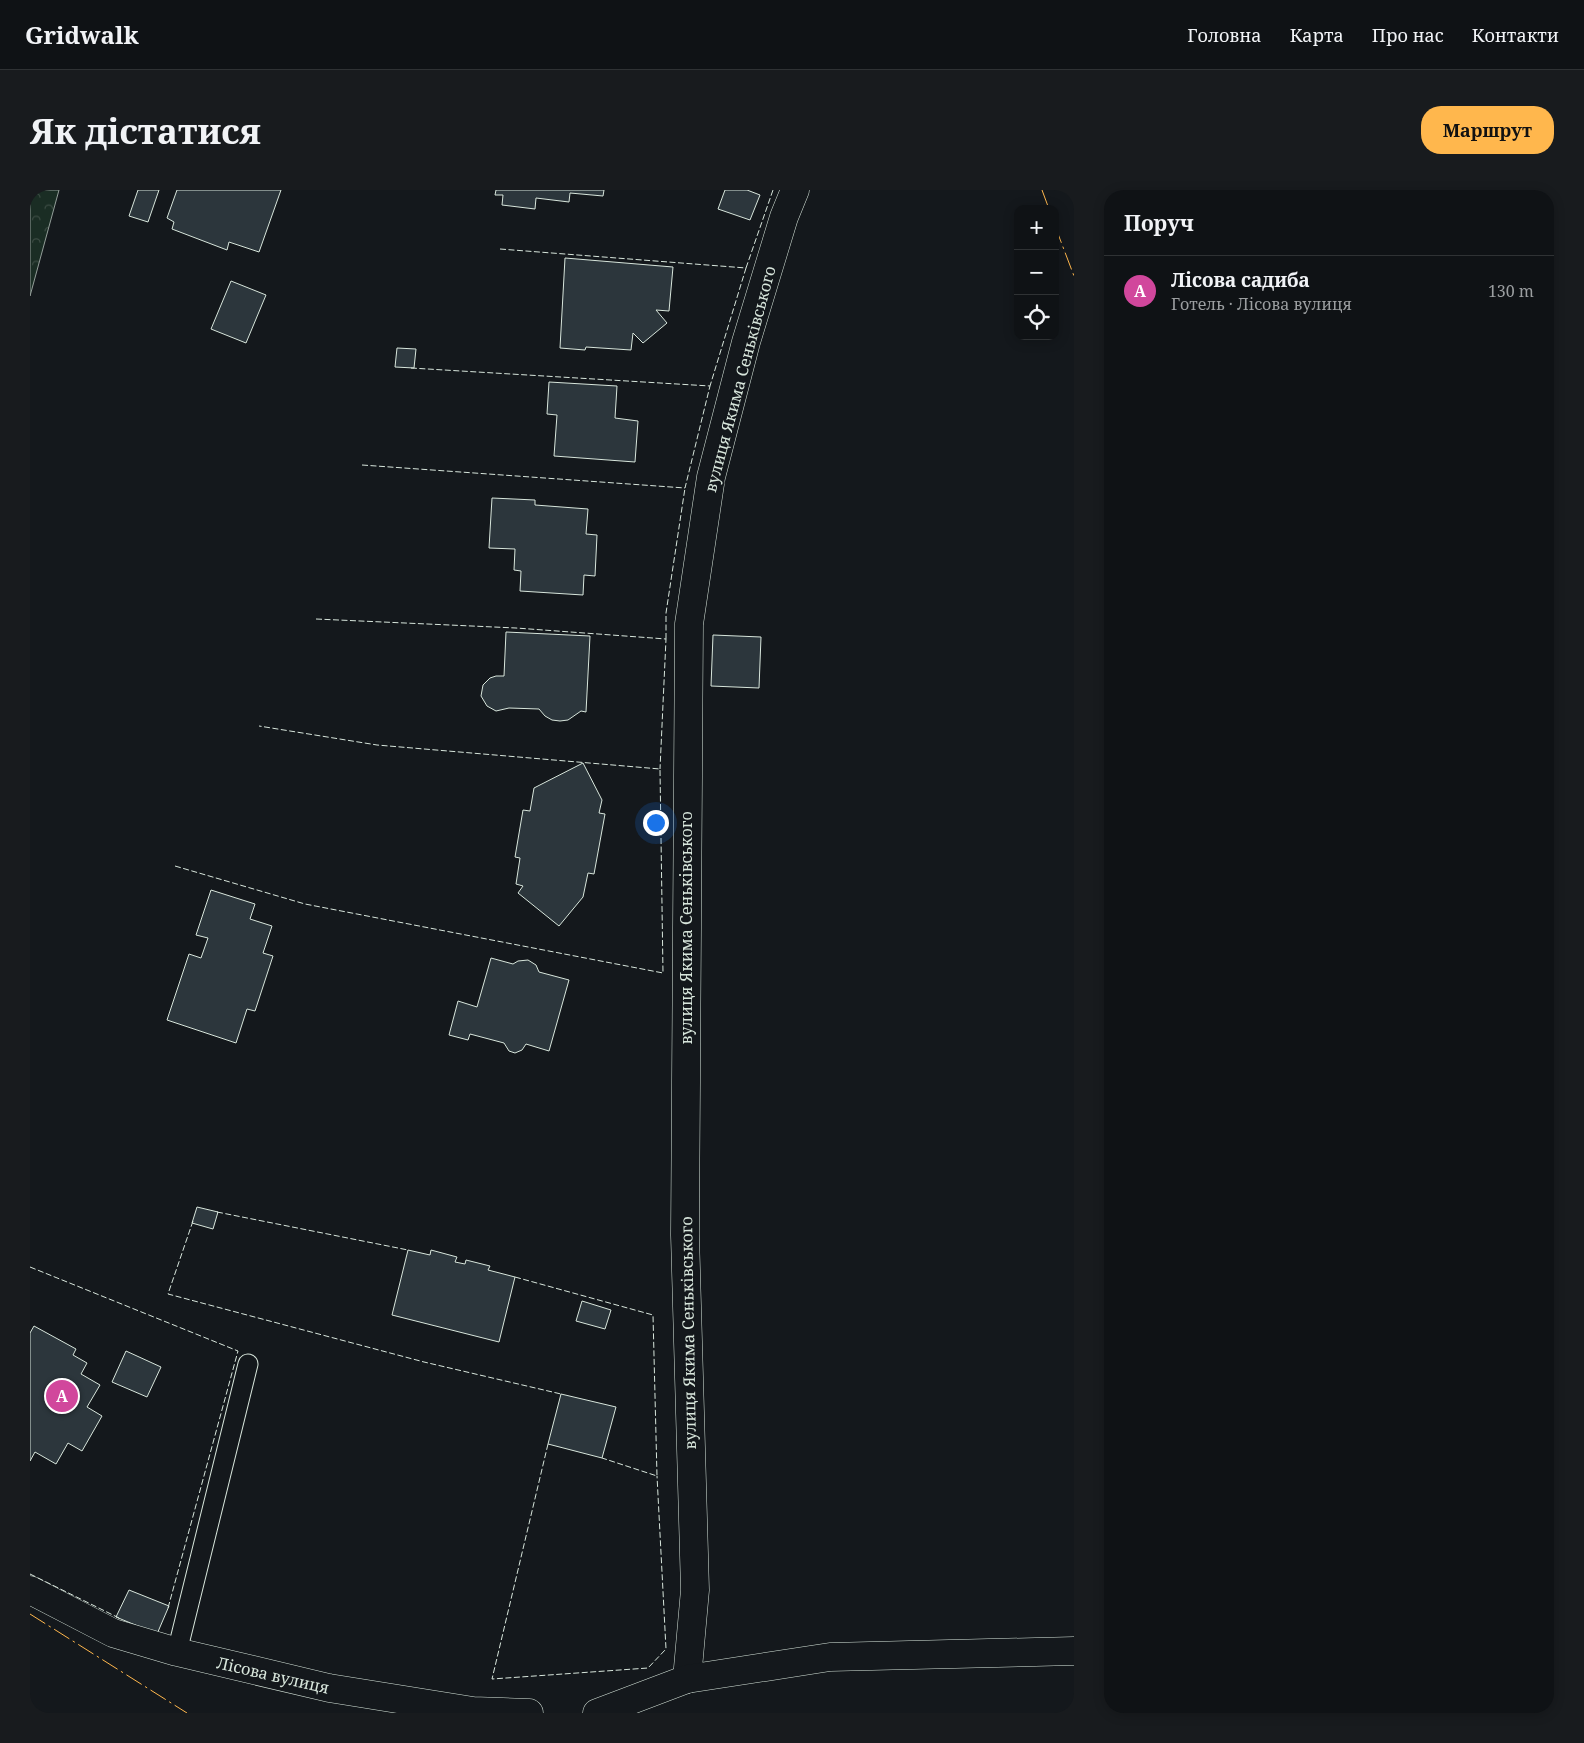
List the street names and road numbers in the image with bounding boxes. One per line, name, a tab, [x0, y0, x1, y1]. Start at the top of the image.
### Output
street label: вулиця Якима Сеньківського	[699, 264, 781, 494]
street label: вулиця Якима Сеньківського	[675, 811, 697, 1045]
street label: вулиця Якима Сеньківського	[675, 1216, 701, 1450]
street label: Лісова вулиця	[215, 1651, 331, 1699]

